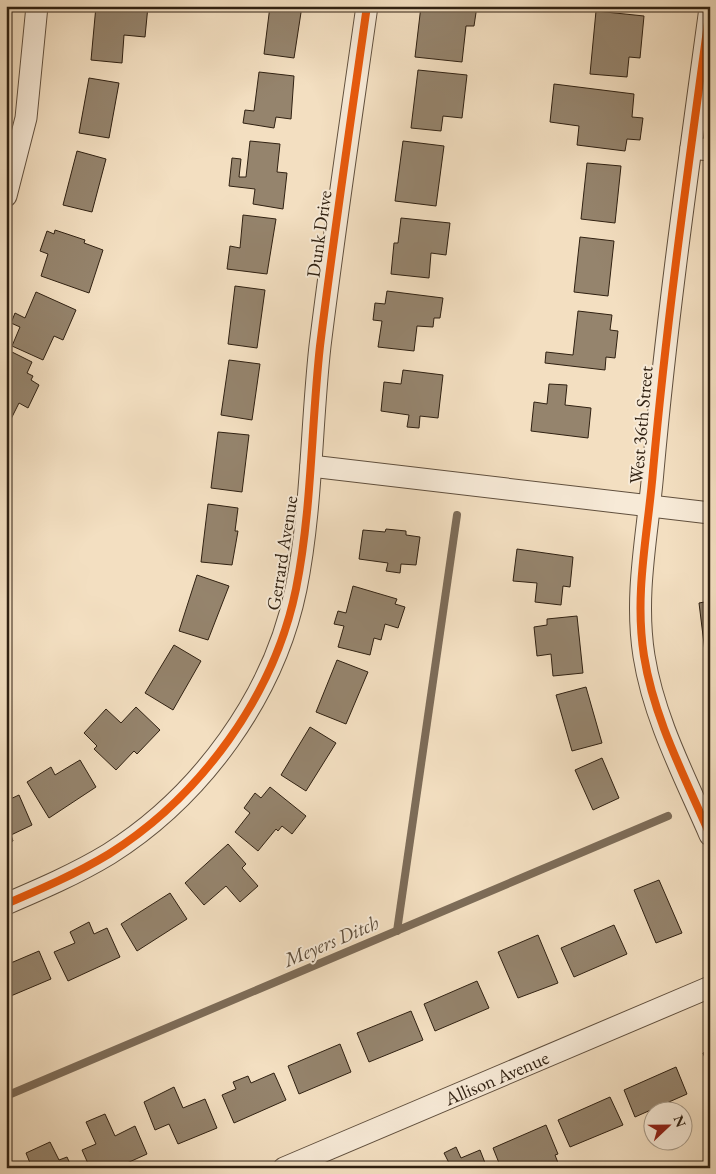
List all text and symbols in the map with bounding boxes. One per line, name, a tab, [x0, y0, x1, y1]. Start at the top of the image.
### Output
street label: Dunk Drive	[301, 189, 337, 279]
street label: West 36th Street	[623, 365, 659, 485]
street label: Gerrard Avenue	[261, 494, 303, 612]
water label: Meyers Ditch	[278, 909, 383, 973]
street label: Allison Avenue	[440, 1044, 553, 1111]
north arrow	[644, 1102, 694, 1152]
text: N	[670, 1113, 691, 1130]

